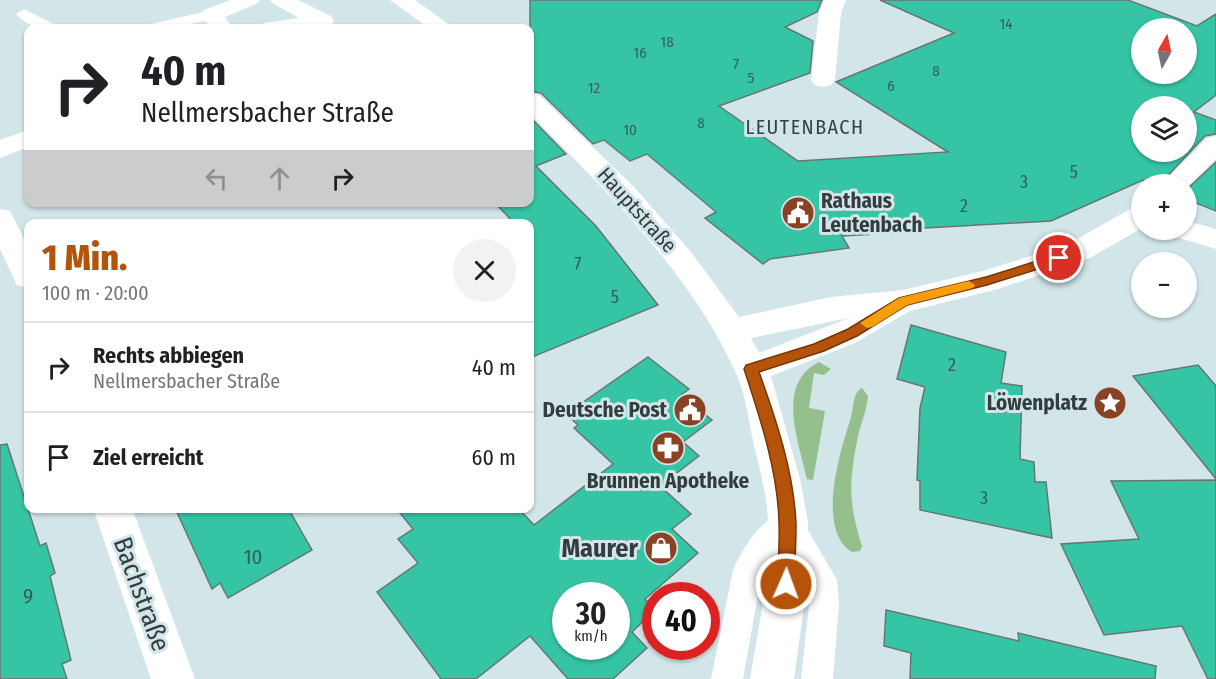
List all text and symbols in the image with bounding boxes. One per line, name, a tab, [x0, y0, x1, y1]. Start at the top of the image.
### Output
house number: 14	[999, 15, 1013, 33]
north arrow	[1131, 18, 1197, 84]
map controls	[1131, 18, 1197, 318]
house number: 18	[660, 33, 674, 51]
house number: 16	[633, 44, 647, 62]
text: 40 m	[141, 46, 226, 96]
icon: right	[42, 48, 120, 126]
house number: 7	[733, 55, 739, 73]
house number: 8	[932, 62, 940, 80]
house number: 5	[748, 69, 755, 87]
house number: 6	[887, 77, 895, 95]
house number: 12	[588, 79, 601, 97]
button: layers	[1131, 96, 1197, 162]
text: Nellmersbacher Straße	[141, 97, 394, 129]
house number: 8	[697, 114, 705, 132]
district label: LEUTENBACH	[745, 115, 865, 139]
house number: 10	[623, 121, 637, 139]
house number: 5	[1070, 161, 1078, 183]
icon: left	[200, 162, 233, 195]
icon: ahead	[263, 162, 296, 195]
icon: right	[326, 162, 359, 195]
street label: Hauptstraße	[592, 162, 682, 258]
house number: 3	[1020, 171, 1028, 193]
button: +	[1131, 174, 1197, 240]
place label: Rathaus Leutenbach	[821, 188, 922, 238]
public building icon: Rathaus Leutenbach	[780, 195, 816, 231]
house number: 2	[960, 195, 968, 217]
pin	[1033, 232, 1084, 283]
text: 1 Min.	[42, 236, 127, 280]
button: close	[453, 239, 516, 302]
icon: arrive	[1042, 241, 1075, 274]
button: −	[1131, 252, 1197, 318]
house number: 7	[574, 253, 582, 275]
text: 100 m · 20:00	[42, 281, 149, 305]
house number: 5	[611, 286, 619, 308]
text: Rechts abbiegen	[93, 342, 244, 369]
icon: right	[42, 351, 75, 384]
text: 40 m	[472, 354, 516, 381]
house number: 2	[948, 354, 956, 376]
text: Nellmersbacher Straße	[93, 369, 280, 393]
place icon: Löwenplatz	[1092, 385, 1128, 421]
place label: Löwenplatz	[987, 390, 1087, 416]
public building icon: Deutsche Post	[672, 392, 708, 428]
place label: Deutsche Post	[543, 397, 668, 423]
pharmacy icon: Brunnen Apotheke	[650, 430, 686, 466]
icon: arrive	[42, 441, 75, 474]
text: Ziel erreicht	[93, 444, 204, 471]
text: 60 m	[472, 444, 516, 471]
place label: Brunnen Apotheke	[587, 468, 750, 494]
house number: 3	[980, 487, 988, 509]
shop icon: Maurer	[643, 530, 679, 566]
street label: Bachstraße	[107, 533, 176, 655]
place label: Maurer	[561, 533, 638, 564]
house number: 10	[243, 544, 263, 570]
position arrow	[754, 552, 818, 616]
speed limit sign: 40	[642, 582, 720, 660]
house number: 9	[23, 583, 33, 609]
text: 30	[576, 596, 606, 632]
text: km/h	[574, 627, 608, 645]

